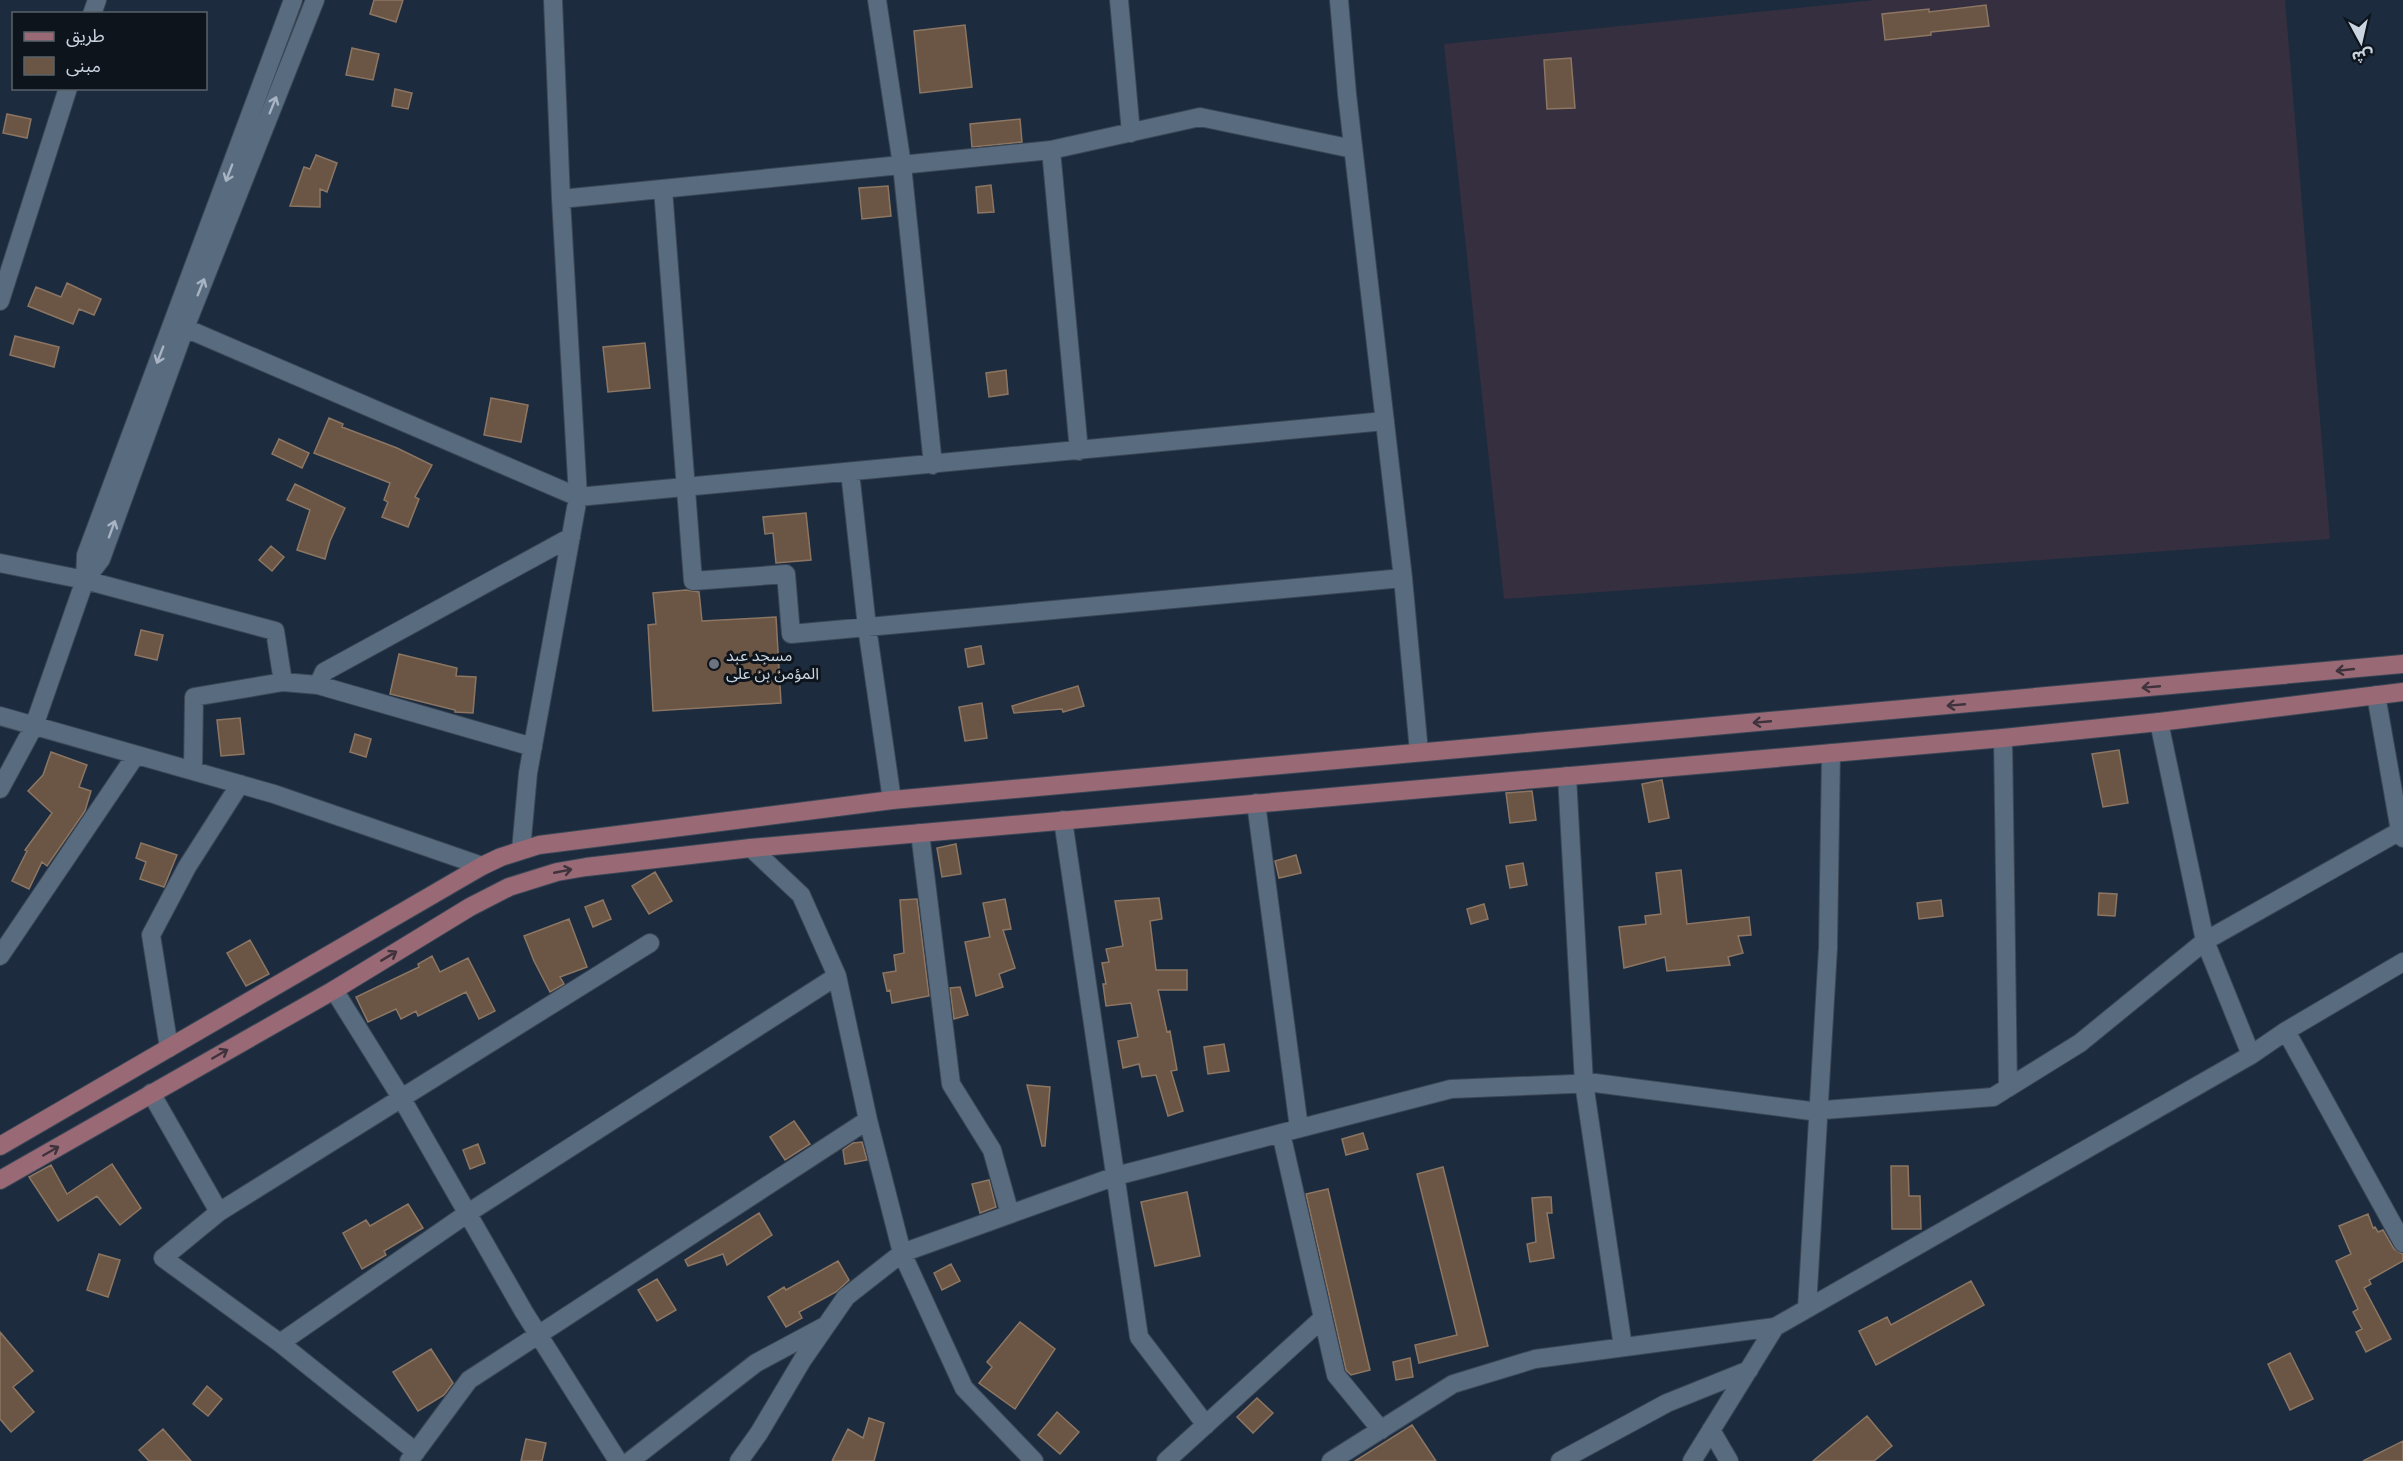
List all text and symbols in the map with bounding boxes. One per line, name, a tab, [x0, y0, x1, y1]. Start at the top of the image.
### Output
legend	[12, 12, 207, 90]
north arrow	[2331, 12, 2391, 72]
text: طريق	[66, 26, 105, 49]
text: ش	[2350, 43, 2375, 66]
text: مبنى	[66, 56, 101, 79]
one-way arrow	[268, 97, 279, 115]
one-way arrow	[222, 163, 233, 182]
one-way arrow	[196, 278, 207, 296]
one-way arrow	[154, 346, 165, 364]
one-way arrow	[107, 520, 118, 538]
place label: مسجد عبد المؤمن بن على	[726, 647, 819, 685]
marker: مسجد عبد المؤمن بن على	[707, 657, 721, 671]
one-way arrow	[2335, 665, 2355, 676]
one-way arrow	[2141, 682, 2161, 693]
one-way arrow	[1947, 700, 1967, 711]
one-way arrow	[1753, 717, 1773, 728]
one-way arrow	[552, 865, 572, 876]
one-way arrow	[380, 950, 397, 962]
one-way arrow	[211, 1048, 228, 1060]
one-way arrow	[42, 1145, 59, 1157]

